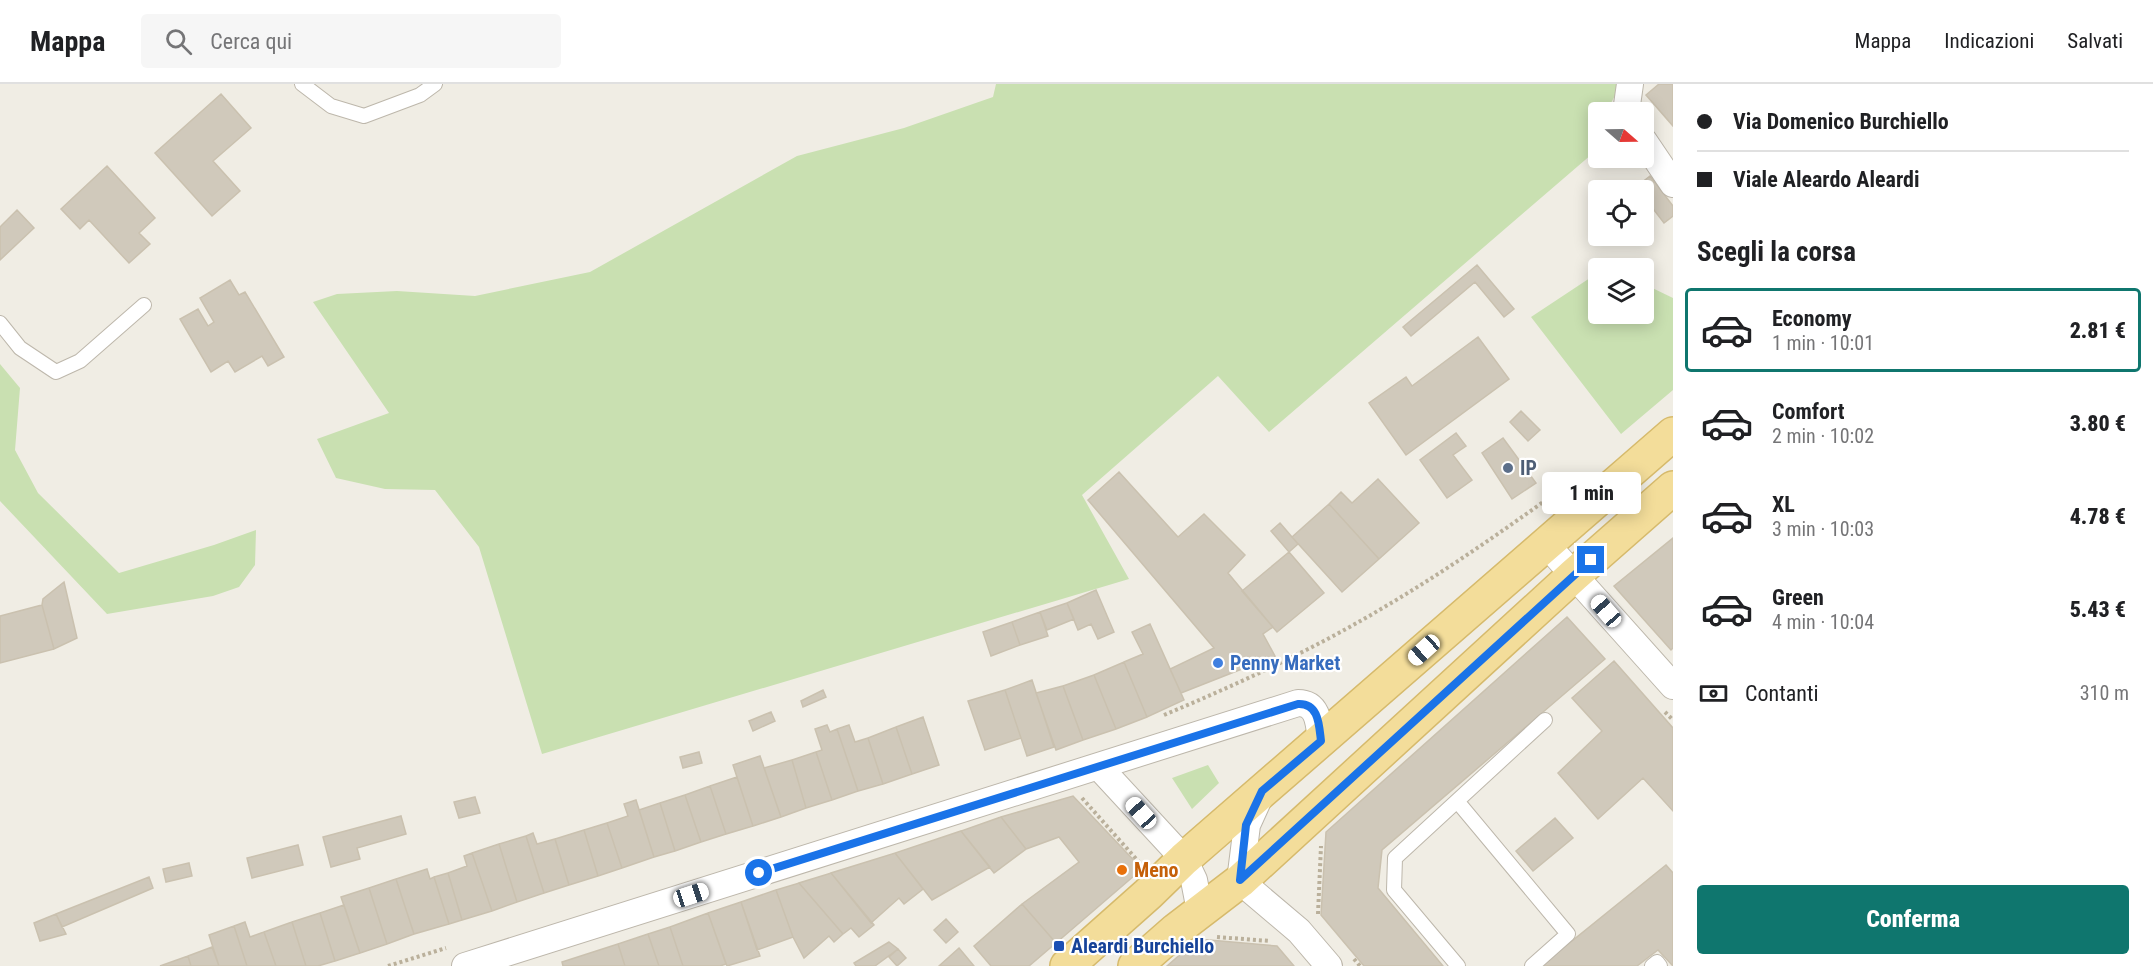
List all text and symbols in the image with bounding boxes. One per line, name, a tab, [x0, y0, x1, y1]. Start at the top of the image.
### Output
search box	[141, 14, 561, 68]
text: Mappa	[30, 25, 105, 58]
icon: search	[162, 25, 195, 58]
text: Cerca qui	[210, 29, 292, 54]
text: Mappa	[1855, 29, 1911, 53]
text: Indicazioni	[1944, 29, 2034, 53]
text: Salvati	[2067, 29, 2123, 53]
north arrow	[1588, 102, 1654, 168]
map controls	[1588, 102, 1654, 324]
text: Via Domenico Burchiello	[1733, 109, 1949, 134]
text: Viale Aleardo Aleardi	[1733, 167, 1919, 192]
button: locate	[1588, 180, 1654, 246]
text: Scegli la corsa	[1697, 236, 1856, 268]
button: layers	[1588, 258, 1654, 324]
icon: car	[1700, 303, 1754, 357]
text: Economy	[1772, 306, 1852, 331]
text: 2.81 €	[2070, 318, 2126, 343]
text: 1 min · 10:01	[1772, 331, 1874, 355]
icon: car	[1700, 396, 1754, 450]
text: Comfort	[1772, 399, 1845, 424]
text: 3.80 €	[2070, 411, 2126, 436]
text: 2 min · 10:02	[1772, 424, 1874, 448]
place label: IP	[1520, 456, 1537, 480]
marker: IP	[1501, 461, 1515, 475]
callout: 1 min	[1542, 473, 1640, 515]
text: 1 min	[1569, 481, 1614, 505]
icon: car	[1700, 489, 1754, 543]
text: XL	[1772, 492, 1795, 517]
text: 4.78 €	[2070, 504, 2126, 529]
text: 3 min · 10:03	[1772, 517, 1874, 541]
route end	[1577, 546, 1604, 573]
icon: car	[1700, 582, 1754, 636]
text: Green	[1772, 585, 1824, 610]
car	[1587, 592, 1625, 630]
text: 5.43 €	[2070, 597, 2126, 622]
text: 4 min · 10:04	[1772, 610, 1874, 634]
car	[1405, 631, 1443, 669]
place label: Penny Market	[1230, 651, 1340, 675]
marker: Penny Market	[1211, 656, 1225, 670]
icon: cash	[1697, 677, 1730, 710]
text: Contanti	[1745, 681, 1818, 706]
text: 310 m	[2080, 681, 2129, 705]
car	[1122, 794, 1160, 832]
place label: Meno	[1134, 858, 1179, 882]
route start	[745, 859, 772, 886]
marker: Meno	[1115, 863, 1129, 877]
car	[671, 881, 711, 909]
button: Conferma	[1697, 885, 2129, 954]
place label: Aleardi Burchiello	[1071, 934, 1214, 958]
marker: Aleardi Burchiello	[1052, 939, 1066, 953]

